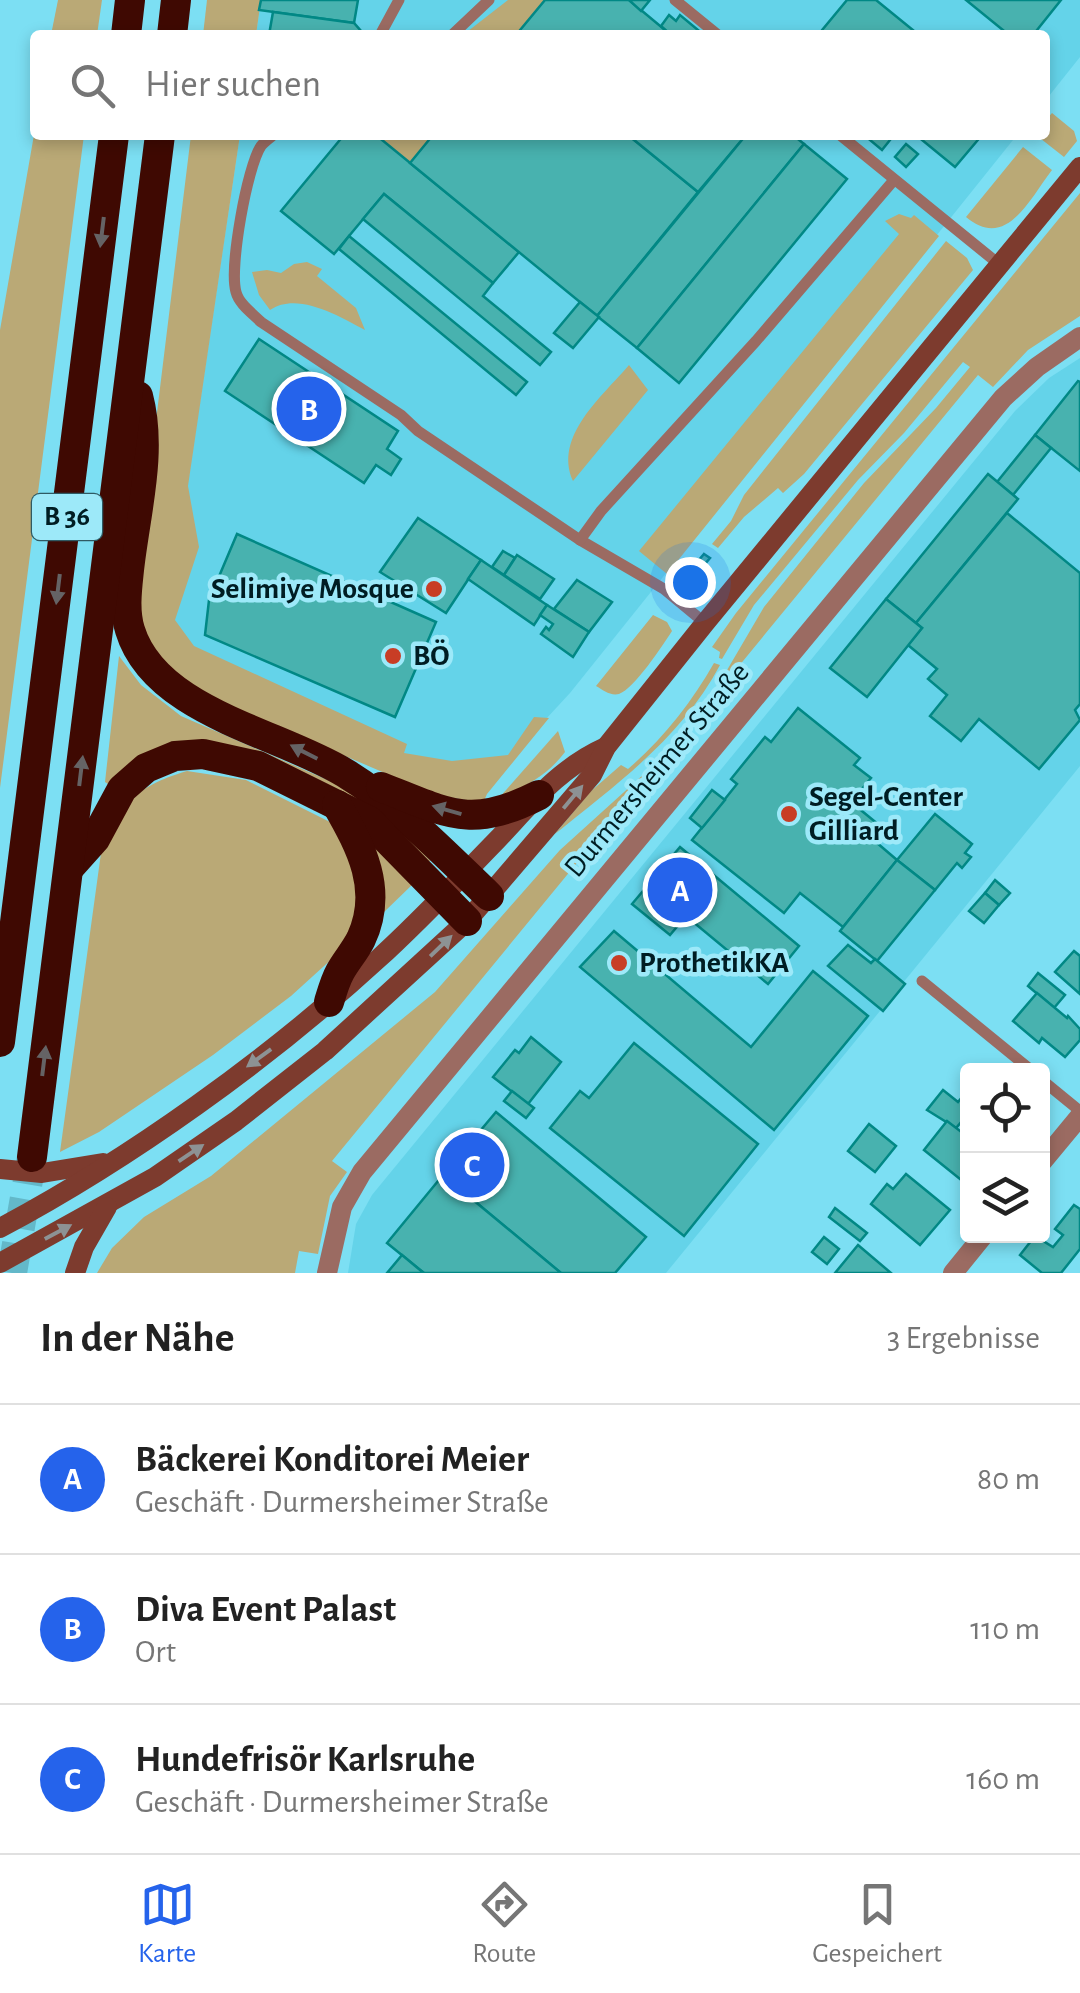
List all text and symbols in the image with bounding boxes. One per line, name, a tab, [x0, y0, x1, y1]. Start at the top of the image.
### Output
search box	[30, 30, 1050, 140]
icon: search	[65, 58, 120, 113]
text: Hier suchen	[145, 66, 321, 104]
one-way arrow	[94, 216, 110, 248]
pin: B	[276, 372, 342, 446]
road number: B 36	[32, 494, 102, 540]
your location	[665, 557, 716, 608]
one-way arrow	[50, 574, 66, 606]
place label: Selimiye Mosque	[211, 574, 414, 604]
marker: Selimiye Mosque	[423, 578, 445, 600]
place label: BÖ	[413, 639, 450, 671]
marker: BÖ	[382, 645, 404, 667]
street label: Durmersheimer Straße	[559, 657, 755, 883]
one-way arrow	[289, 744, 318, 761]
one-way arrow	[74, 754, 90, 786]
place label: Segel-Center Gilliard	[809, 782, 963, 846]
one-way arrow	[562, 785, 584, 810]
one-way arrow	[431, 802, 462, 818]
marker: Segel-Center Gilliard	[778, 803, 800, 825]
pin: A	[648, 852, 712, 928]
one-way arrow	[429, 935, 453, 958]
place label: ProthetikKA	[639, 948, 789, 978]
marker: ProthetikKA	[608, 952, 630, 974]
one-way arrow	[37, 1044, 53, 1076]
one-way arrow	[246, 1047, 272, 1067]
map controls	[960, 1063, 1050, 1243]
button: locate	[960, 1063, 1050, 1153]
pin: C	[440, 1128, 504, 1202]
one-way arrow	[177, 1144, 204, 1163]
button: layers	[960, 1153, 1050, 1243]
one-way arrow	[44, 1223, 73, 1240]
text: In der Nähe	[40, 1317, 235, 1359]
text: 3 Ergebnisse	[887, 1322, 1040, 1354]
text: Bäckerei Konditorei Meier	[135, 1441, 529, 1479]
text: A	[63, 1463, 82, 1495]
text: 80 m	[977, 1463, 1040, 1495]
text: Geschäft · Durmersheimer Straße	[135, 1486, 549, 1518]
text: Diva Event Palast	[135, 1591, 396, 1629]
text: B	[63, 1613, 82, 1645]
text: 110 m	[970, 1613, 1040, 1645]
text: Ort	[135, 1636, 176, 1668]
text: Hundefrisör Karlsruhe	[135, 1741, 475, 1779]
text: C	[64, 1763, 81, 1795]
text: 160 m	[966, 1763, 1040, 1795]
text: Geschäft · Durmersheimer Straße	[135, 1786, 549, 1818]
tab: Karte	[138, 1877, 196, 1971]
tab: Route	[472, 1877, 536, 1971]
tab: Gespeichert	[812, 1877, 942, 1971]

